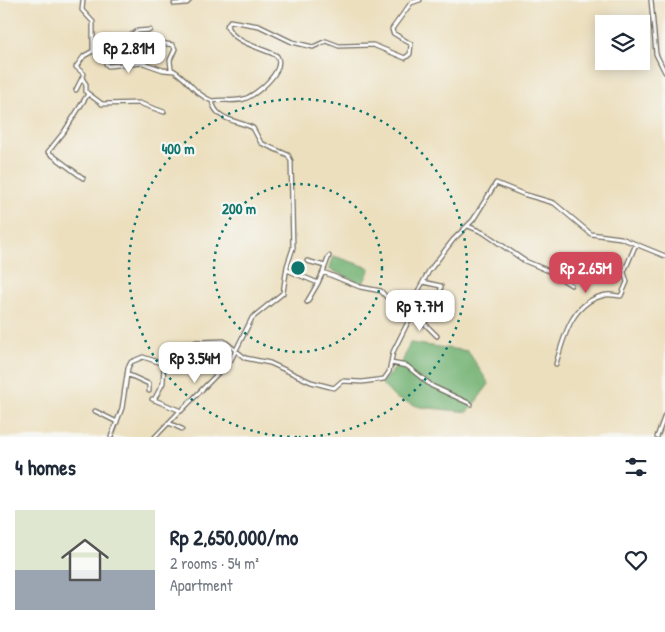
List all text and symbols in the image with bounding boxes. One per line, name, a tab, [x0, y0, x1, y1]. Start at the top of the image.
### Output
map controls	[595, 15, 650, 70]
button: layers	[595, 15, 650, 70]
pin: Rp 2.81M	[77, 32, 181, 74]
text: Rp 2.81M	[104, 37, 154, 59]
text: 400 m	[162, 138, 194, 159]
text: 200 m	[222, 198, 256, 219]
pin: Rp 2.65M	[534, 252, 638, 294]
text: Rp 2.65M	[560, 257, 612, 279]
centre of rings	[289, 259, 307, 277]
pin: Rp 7.7M	[374, 290, 466, 332]
text: Rp 7.7M	[397, 295, 443, 317]
pin: Rp 3.54M	[143, 342, 247, 384]
text: Rp 3.54M	[170, 347, 220, 369]
text: 4 homes	[15, 453, 76, 482]
icon: filters	[622, 453, 650, 481]
text: Rp 2,650,000/mo	[170, 523, 298, 552]
icon: home	[55, 530, 115, 590]
icon: heart	[622, 546, 650, 574]
text: 2 rooms · 54 m²	[170, 552, 259, 574]
text: Apartment	[170, 574, 233, 596]

